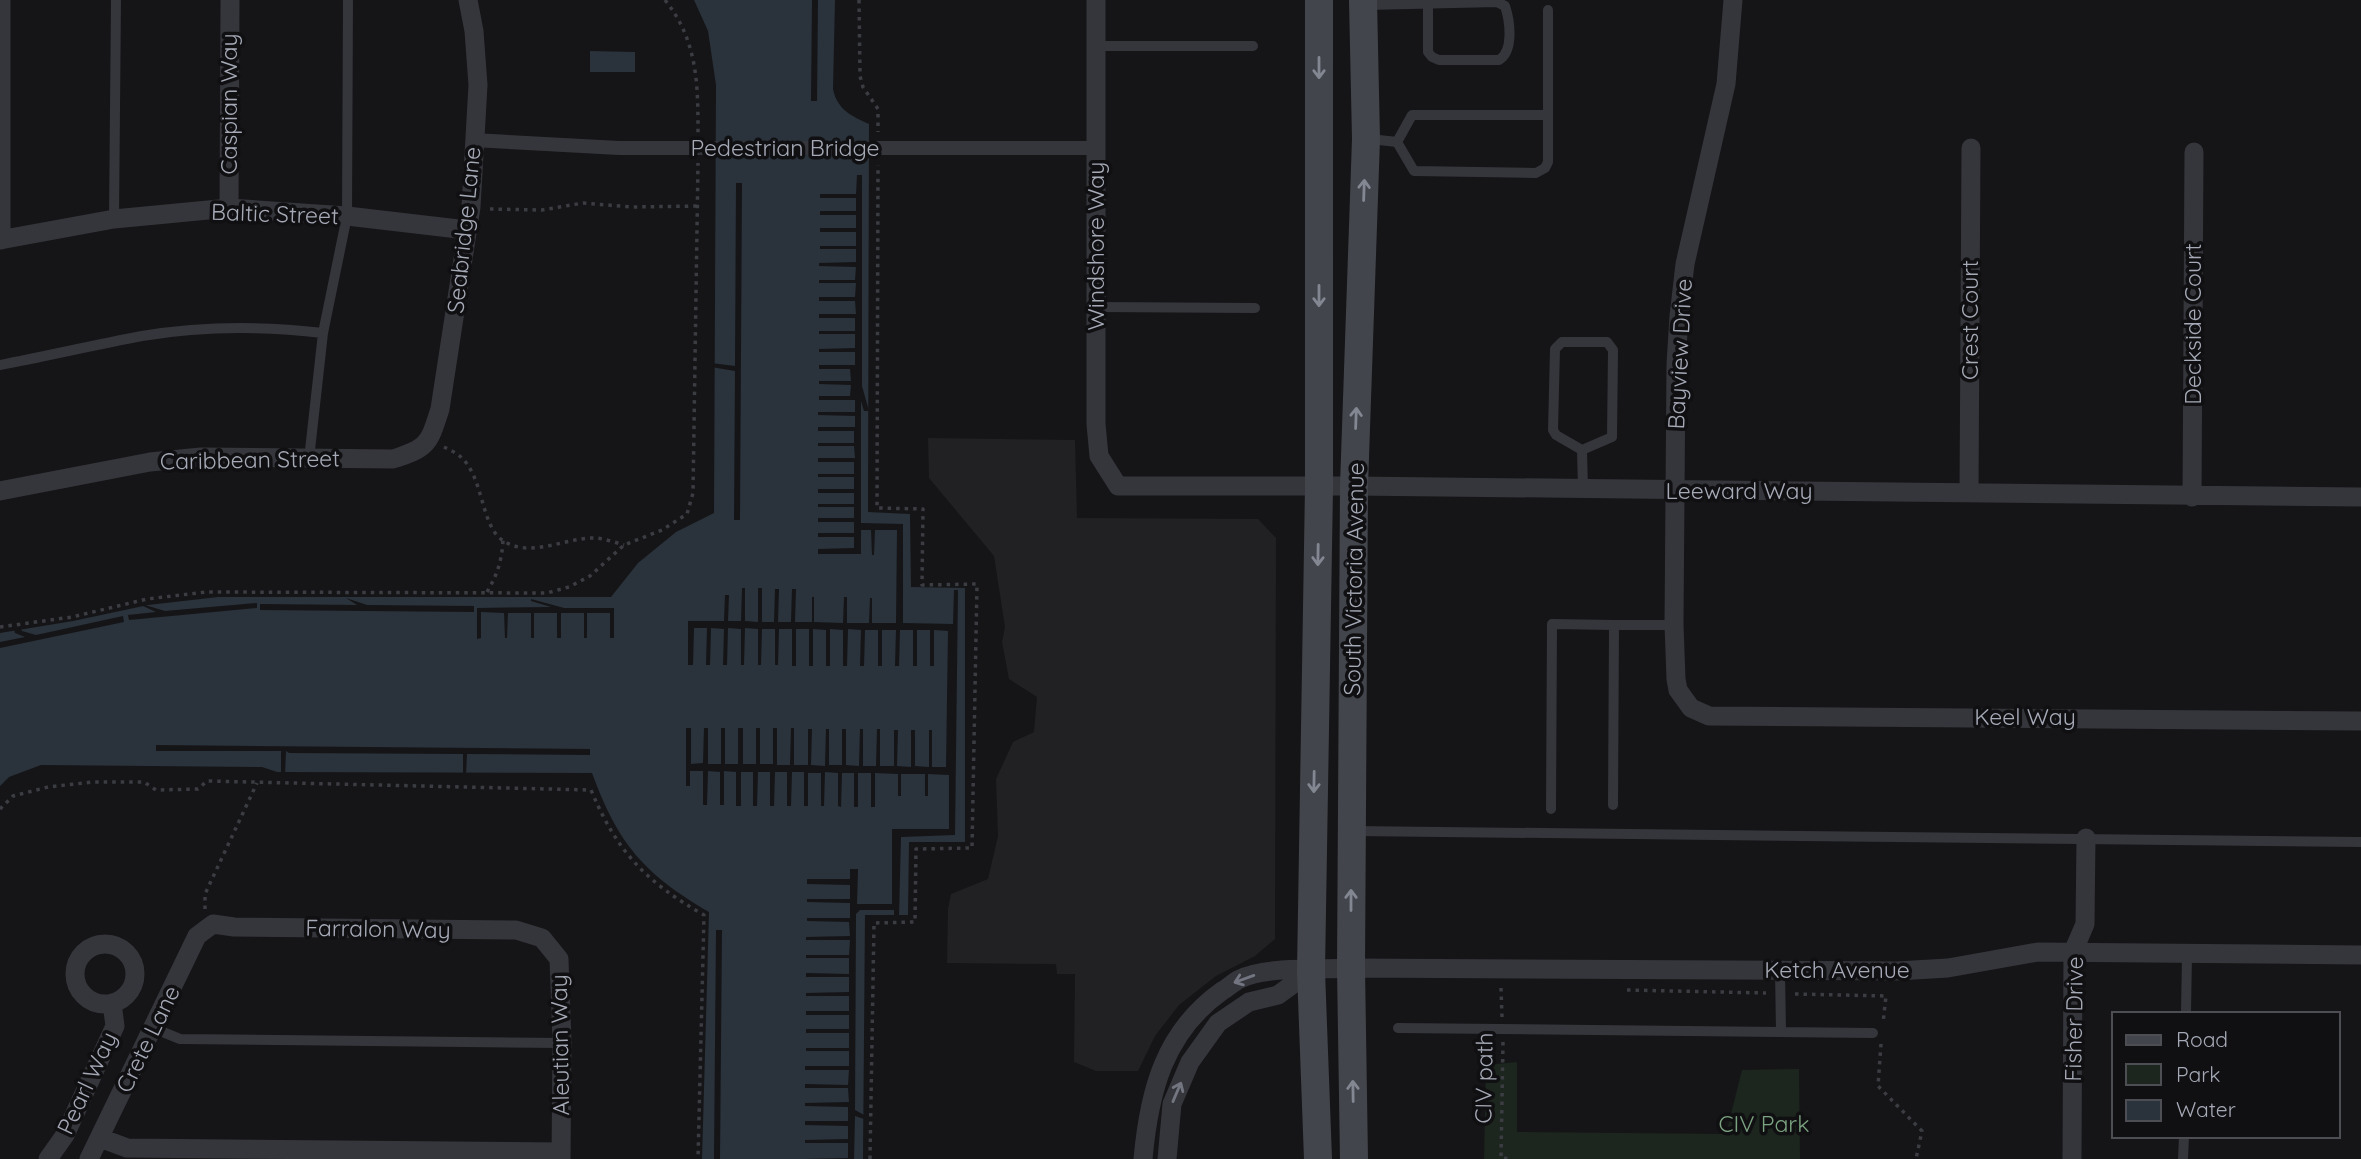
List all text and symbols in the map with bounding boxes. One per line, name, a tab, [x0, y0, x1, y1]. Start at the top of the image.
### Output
street label: Caspian Way	[214, 33, 243, 175]
one-way arrow	[1312, 56, 1326, 79]
street label: Pedestrian Bridge	[691, 133, 879, 162]
street label: Seabridge Lane	[440, 145, 487, 315]
street label: Windshore Way	[1081, 162, 1110, 330]
one-way arrow	[1357, 179, 1371, 202]
street label: Baltic Street	[211, 197, 340, 230]
street label: Deckside Court	[2178, 243, 2207, 405]
street label: Crest Court	[1955, 260, 1984, 380]
street label: Bayview Drive	[1661, 278, 1698, 430]
one-way arrow	[1312, 284, 1326, 307]
one-way arrow	[1350, 406, 1363, 429]
street label: Caribbean Street	[160, 443, 340, 476]
street label: South Victoria Avenue	[1337, 462, 1370, 696]
street label: Leeward Way	[1665, 476, 1813, 505]
one-way arrow	[1311, 543, 1324, 566]
street label: Keel Way	[1974, 702, 2076, 731]
one-way arrow	[1307, 771, 1321, 794]
one-way arrow	[1344, 889, 1358, 912]
street label: Farralon Way	[305, 913, 451, 944]
street label: Ketch Avenue	[1764, 955, 1910, 984]
street label: Fisher Drive	[2058, 956, 2089, 1082]
street label: Aleutian Way	[544, 974, 575, 1116]
one-way arrow	[1234, 974, 1256, 987]
street label: Crete Lane	[109, 980, 186, 1097]
legend	[2112, 1012, 2340, 1138]
text: Road	[2176, 1026, 2228, 1052]
street label: Pearl Way	[50, 1027, 123, 1139]
street label: CIV path	[1468, 1032, 1499, 1124]
text: Park	[2176, 1061, 2220, 1087]
one-way arrow	[1346, 1080, 1360, 1103]
one-way arrow	[1171, 1082, 1184, 1103]
text: Water	[2176, 1096, 2236, 1122]
park label: CIV Park	[1718, 1109, 1810, 1138]

